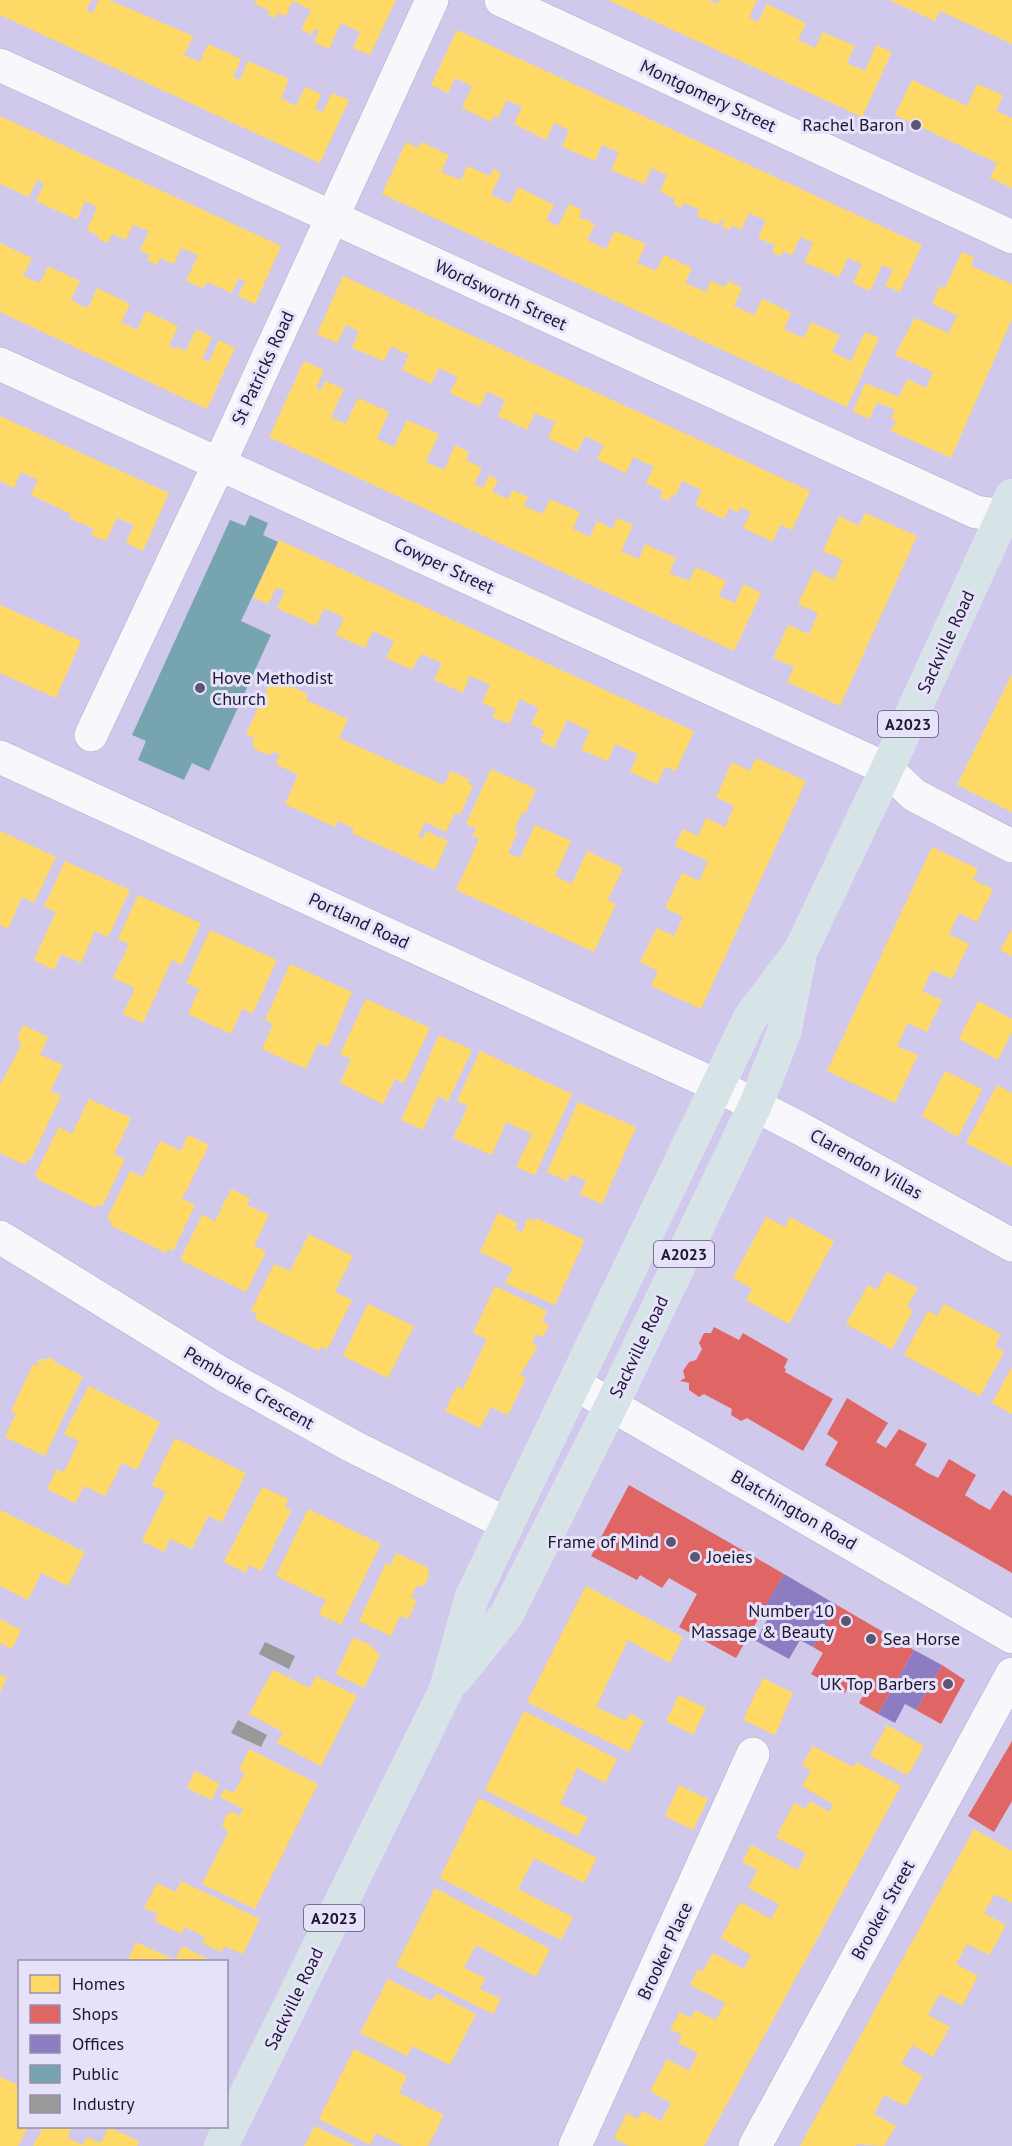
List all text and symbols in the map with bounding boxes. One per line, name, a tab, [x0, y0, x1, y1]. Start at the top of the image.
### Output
street label: Montgomery Street	[637, 54, 780, 137]
place label: Rachel Baron	[802, 113, 904, 136]
marker: Rachel Baron	[909, 118, 923, 132]
street label: Wordsworth Street	[431, 254, 571, 335]
street label: St Patricks Road	[226, 307, 299, 428]
street label: Cowper Street	[390, 532, 498, 599]
street label: Sackville Road	[912, 587, 979, 697]
place label: Hove Methodist Church	[212, 666, 333, 710]
marker: Hove Methodist Church	[193, 681, 207, 695]
road number: A2023	[878, 711, 938, 737]
street label: Portland Road	[305, 887, 413, 954]
street label: Clarendon Villas	[806, 1123, 927, 1204]
road number: A2023	[654, 1241, 714, 1267]
street label: Sackville Road	[604, 1292, 673, 1402]
street label: Pembroke Crescent	[180, 1341, 318, 1434]
street label: Blatchington Road	[727, 1464, 861, 1555]
place label: Frame of Mind	[548, 1530, 659, 1553]
marker: Frame of Mind	[664, 1535, 678, 1549]
place label: Joeies	[706, 1545, 753, 1568]
marker: Joeies	[688, 1550, 702, 1564]
place label: Number 10 Massage & Beauty	[691, 1599, 835, 1643]
marker: Number 10 Massage & Beauty	[839, 1614, 853, 1628]
place label: Sea Horse	[883, 1627, 960, 1650]
marker: Sea Horse	[864, 1632, 878, 1646]
place label: UK Top Barbers	[820, 1672, 936, 1695]
marker: UK Top Barbers	[941, 1677, 955, 1691]
street label: Brooker Street	[846, 1856, 919, 1964]
street label: Brooker Place	[632, 1898, 697, 2003]
road number: A2023	[304, 1905, 364, 1931]
street label: Sackville Road	[259, 1944, 328, 2054]
legend	[18, 1960, 228, 2128]
text: Homes	[72, 1972, 125, 1995]
text: Shops	[72, 2002, 118, 2025]
text: Offices	[72, 2032, 124, 2055]
text: Public	[72, 2062, 119, 2085]
text: Industry	[72, 2092, 135, 2115]

